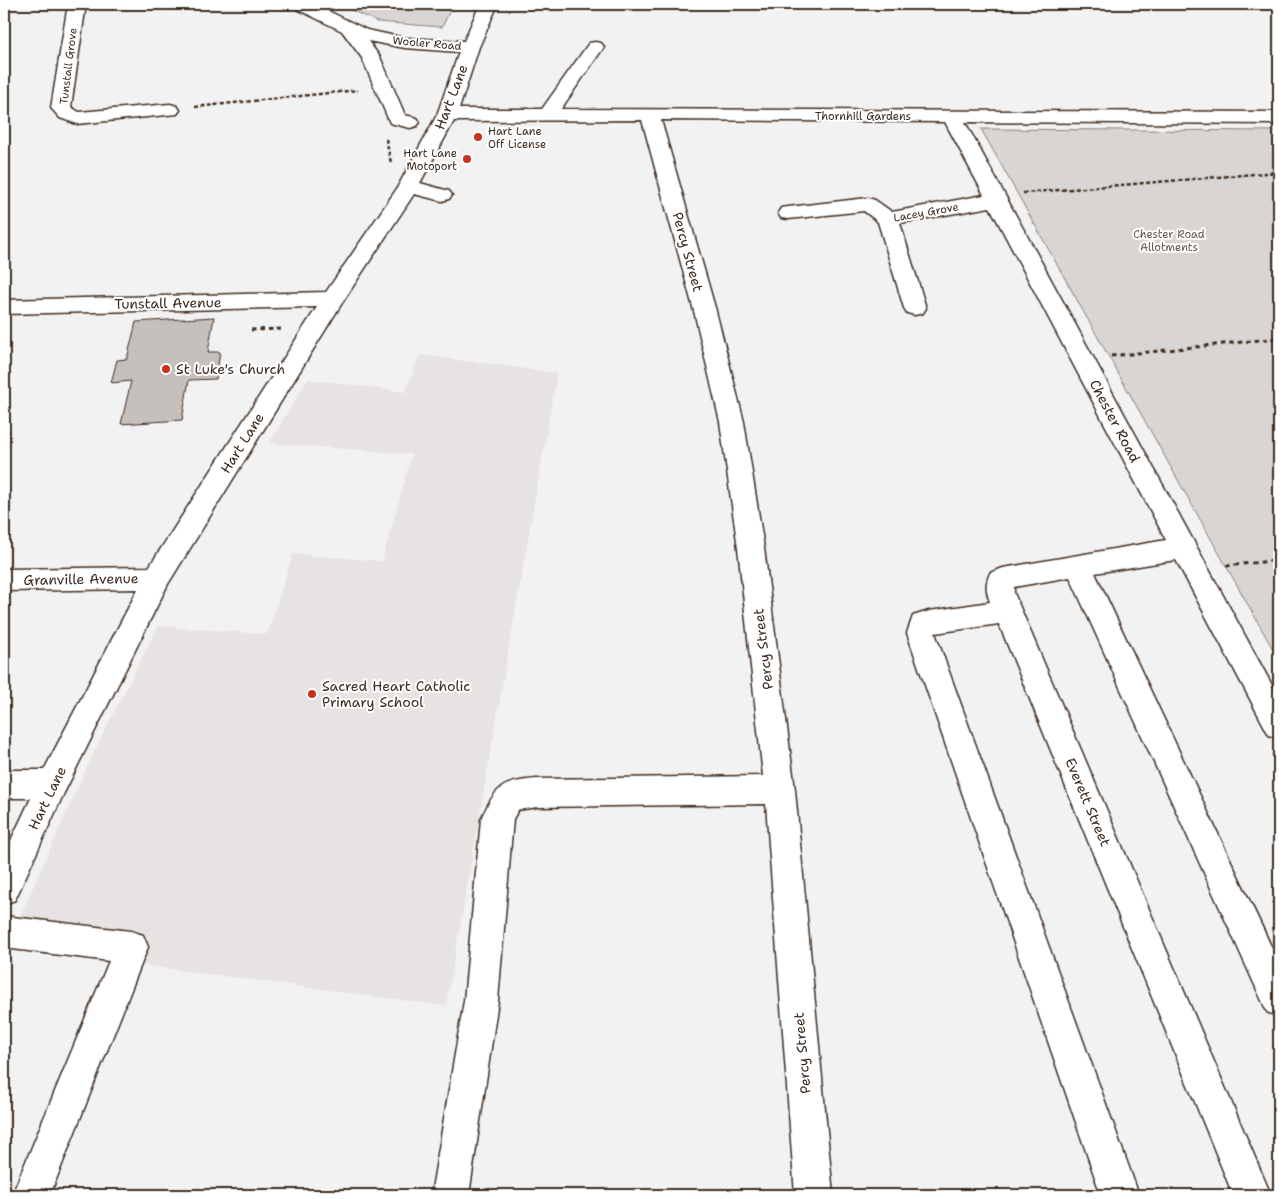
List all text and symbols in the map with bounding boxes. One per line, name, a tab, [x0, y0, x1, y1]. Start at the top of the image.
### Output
street label: Tunstall Grove	[56, 27, 81, 105]
street label: Wooler Road	[392, 33, 462, 54]
street label: Hart Lane	[430, 62, 472, 132]
street label: Thornhill Gardens	[815, 109, 911, 124]
place label: Hart Lane Off License	[488, 124, 546, 152]
marker: Hart Lane Off License	[472, 131, 484, 143]
place label: Hart Lane Motoport	[403, 146, 457, 174]
marker: Hart Lane Motoport	[461, 153, 473, 165]
street label: Lacey Grove	[892, 199, 960, 226]
street label: Percy Street	[669, 210, 707, 294]
park label: Chester Road Allotments	[1133, 227, 1205, 255]
street label: Tunstall Avenue	[114, 293, 222, 313]
place label: St Luke's Church	[176, 360, 285, 378]
marker: St Luke's Church	[160, 363, 172, 375]
street label: Chester Road	[1086, 376, 1144, 466]
street label: Hart Lane	[216, 409, 268, 477]
street label: Granville Avenue	[23, 569, 139, 589]
street label: Percy Street	[749, 607, 777, 691]
place label: Sacred Heart Catholic Primary School	[322, 677, 470, 711]
marker: Sacred Heart Catholic Primary School	[306, 688, 318, 700]
street label: Everett Street	[1061, 755, 1115, 849]
street label: Hart Lane	[24, 763, 70, 833]
street label: Percy Street	[789, 1012, 815, 1094]

